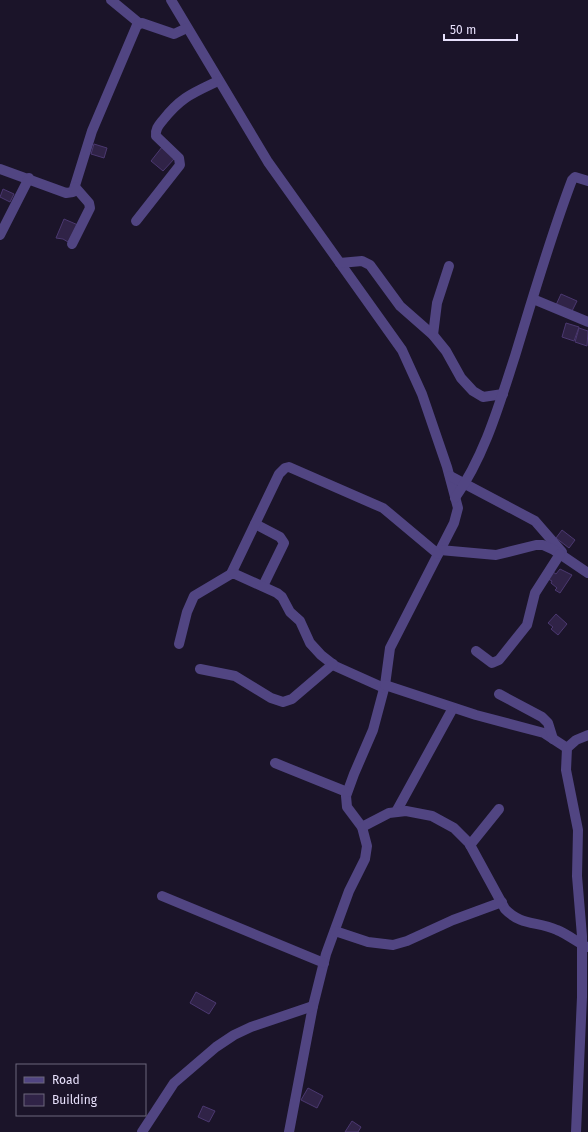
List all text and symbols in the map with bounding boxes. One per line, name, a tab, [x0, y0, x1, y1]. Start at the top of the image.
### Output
scale bar	[444, 16, 517, 42]
text: 50 m	[450, 23, 476, 37]
legend	[16, 1064, 146, 1116]
text: Road	[52, 1073, 80, 1087]
text: Building	[52, 1093, 98, 1107]

